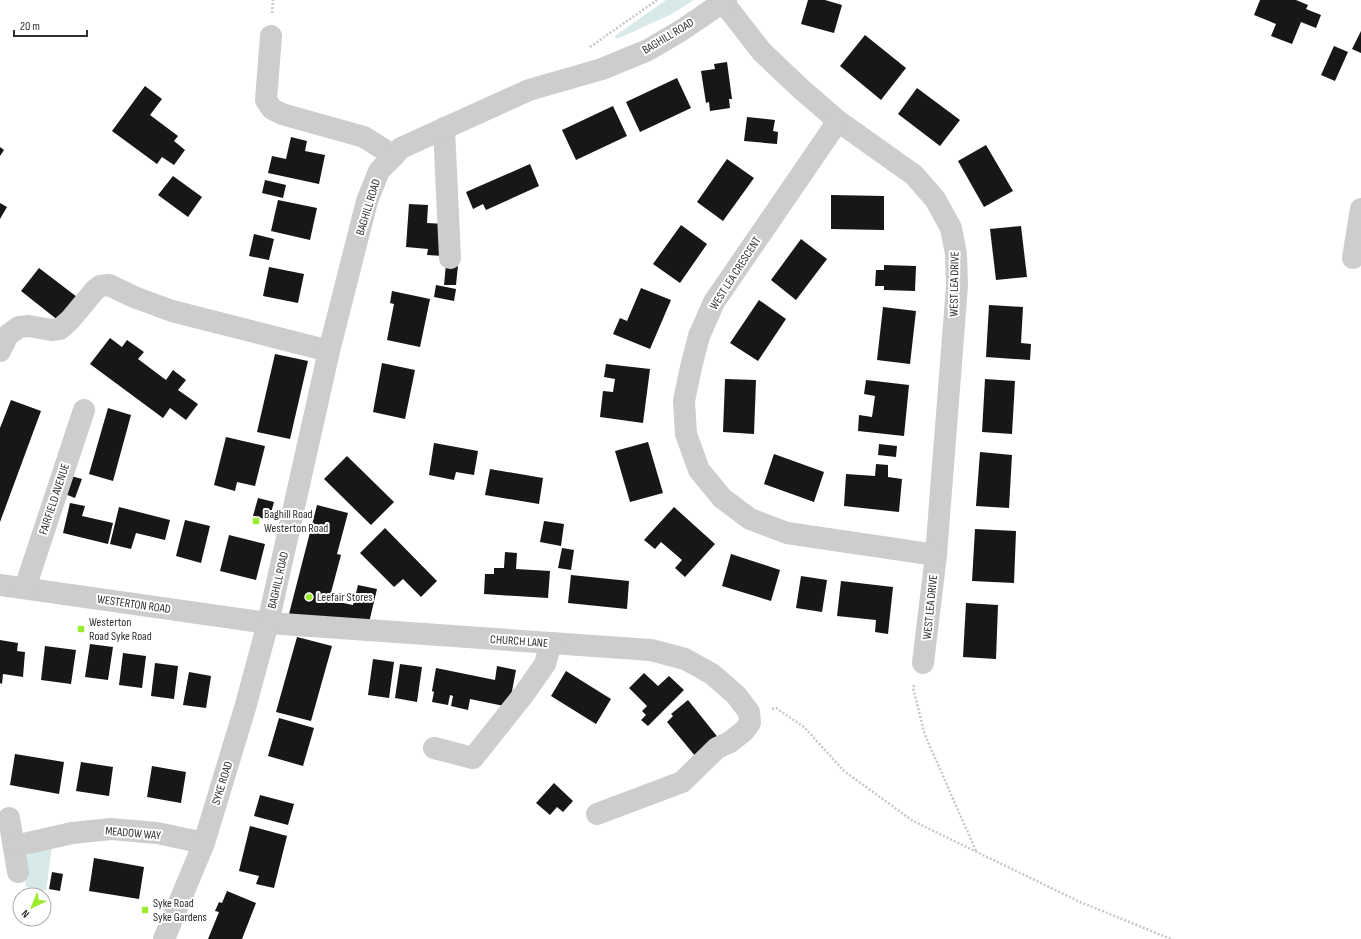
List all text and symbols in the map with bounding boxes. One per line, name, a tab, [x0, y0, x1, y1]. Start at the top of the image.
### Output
scale bar	[14, 12, 87, 38]
street label: BAGHILL ROAD	[640, 15, 697, 58]
text: 20 m	[20, 19, 40, 34]
street label: BAGHILL ROAD	[353, 177, 384, 237]
street label: WEST LEA CRESCENT	[706, 234, 765, 313]
street label: WEST LEA DRIVE	[946, 251, 963, 317]
street label: FAIRFIELD AVENUE	[36, 462, 73, 537]
place label: Baghill Road Westerton Road	[264, 507, 328, 536]
marker: Baghill Road Westerton Road	[251, 516, 261, 526]
street label: BAGHILL ROAD	[265, 550, 292, 610]
street label: WEST LEA DRIVE	[920, 574, 941, 640]
place label: Leefair Stores	[317, 590, 373, 605]
street label: WESTERTON ROAD	[96, 592, 172, 617]
marker: Leefair Stores	[304, 592, 314, 602]
place label: Westerton Road Syke Road	[89, 615, 152, 644]
marker: Westerton Road Syke Road	[76, 624, 86, 634]
street label: CHURCH LANE	[490, 632, 548, 651]
street label: SYKE ROAD	[209, 760, 236, 807]
street label: MEADOW WAY	[105, 824, 161, 843]
north arrow	[12, 887, 52, 927]
place label: Syke Road Syke Gardens	[153, 896, 207, 925]
marker: Syke Road Syke Gardens	[140, 905, 150, 915]
text: N	[19, 907, 32, 921]

